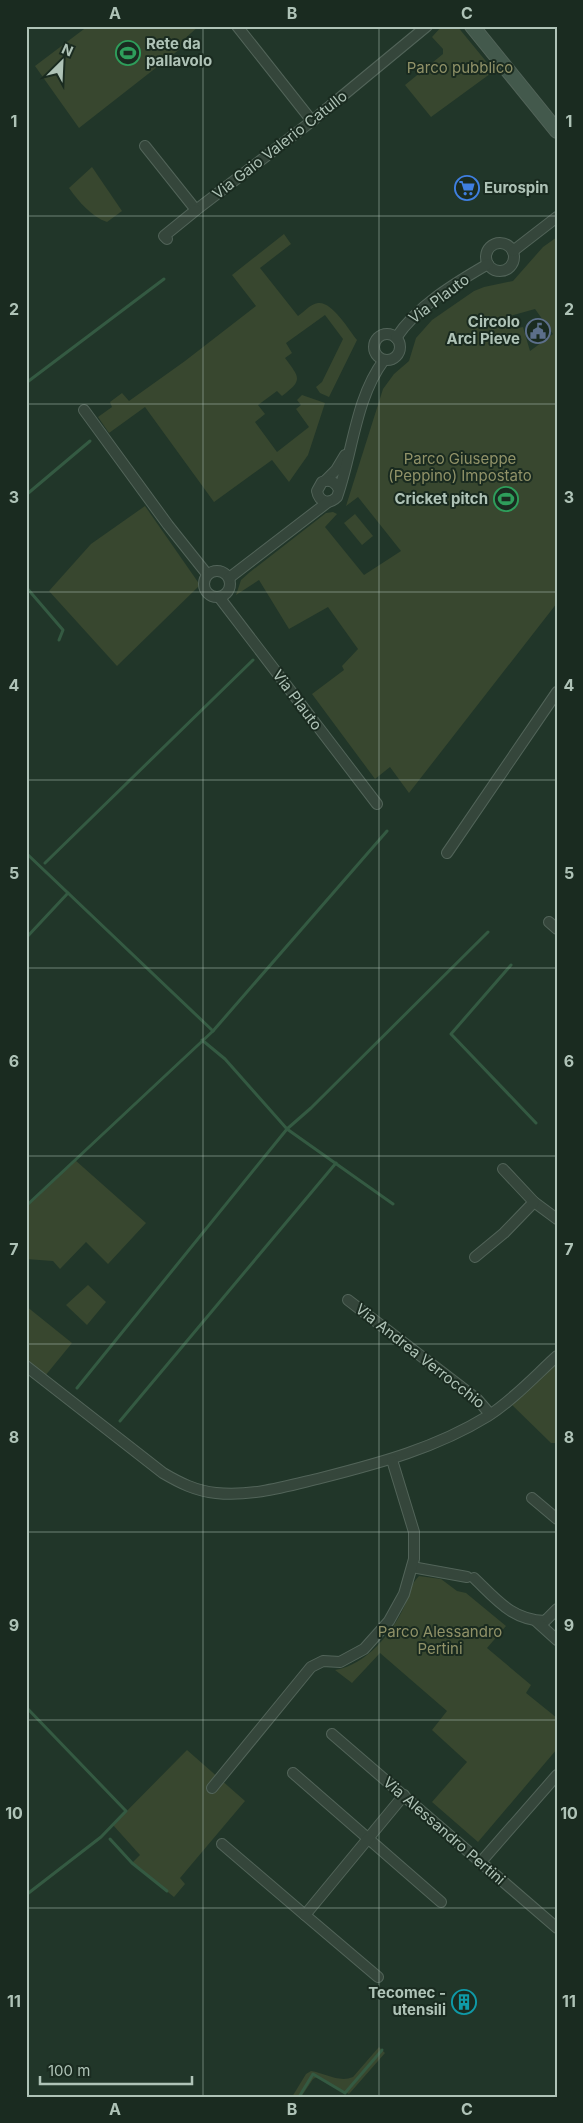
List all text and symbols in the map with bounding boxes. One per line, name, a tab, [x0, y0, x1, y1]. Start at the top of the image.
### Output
text: A	[109, 3, 121, 23]
text: B	[287, 3, 297, 23]
text: C	[461, 3, 473, 23]
place label: Rete da pallavolo	[146, 34, 212, 70]
north arrow	[38, 38, 88, 88]
text: N	[59, 40, 76, 60]
sports icon: Rete da pallavolo	[115, 40, 141, 66]
park label: Parco pubblico	[407, 58, 513, 77]
street label: Via Gaio Valerio Catullo	[209, 86, 351, 203]
text: 1	[11, 111, 17, 131]
text: 1	[566, 111, 572, 131]
supermarket icon: Eurospin	[454, 175, 480, 201]
place label: Eurospin	[484, 178, 549, 197]
street label: Via Plauto	[405, 270, 473, 328]
text: 2	[9, 299, 19, 319]
text: 2	[564, 299, 574, 319]
place label: Circolo Arci Pieve	[447, 312, 520, 348]
public building icon: Circolo Arci Pieve	[525, 318, 551, 344]
park label: Parco Giuseppe (Peppino) Impostato	[388, 449, 532, 485]
sports icon: Cricket pitch	[493, 486, 519, 512]
text: 3	[9, 487, 19, 507]
text: 3	[564, 487, 574, 507]
place label: Cricket pitch	[394, 489, 488, 508]
street label: Via Plauto	[268, 666, 326, 734]
text: 4	[9, 675, 20, 695]
text: 4	[564, 675, 575, 695]
text: 5	[9, 863, 19, 883]
text: 5	[564, 863, 574, 883]
text: 6	[9, 1051, 19, 1071]
text: 6	[564, 1051, 574, 1071]
text: 7	[9, 1239, 19, 1259]
text: 7	[564, 1239, 574, 1259]
street label: Via Andrea Verrocchio	[352, 1299, 489, 1412]
text: 8	[9, 1427, 19, 1447]
text: 8	[564, 1427, 574, 1447]
text: 9	[9, 1615, 19, 1635]
text: 9	[564, 1615, 574, 1635]
park label: Parco Alessandro Pertini	[378, 1622, 502, 1658]
street label: Via Alessandro Pertini	[379, 1772, 509, 1889]
text: 10	[5, 1803, 23, 1823]
text: 10	[560, 1803, 578, 1823]
place label: Tecomec - utensili	[368, 1983, 446, 2019]
building icon: Tecomec - utensili	[451, 1989, 477, 2015]
text: 11	[7, 1991, 21, 2011]
text: 11	[562, 1991, 576, 2011]
scale bar	[40, 2053, 192, 2085]
text: 100 m	[48, 2061, 90, 2080]
text: A	[109, 2099, 121, 2119]
text: B	[287, 2099, 297, 2119]
text: C	[461, 2099, 473, 2119]

